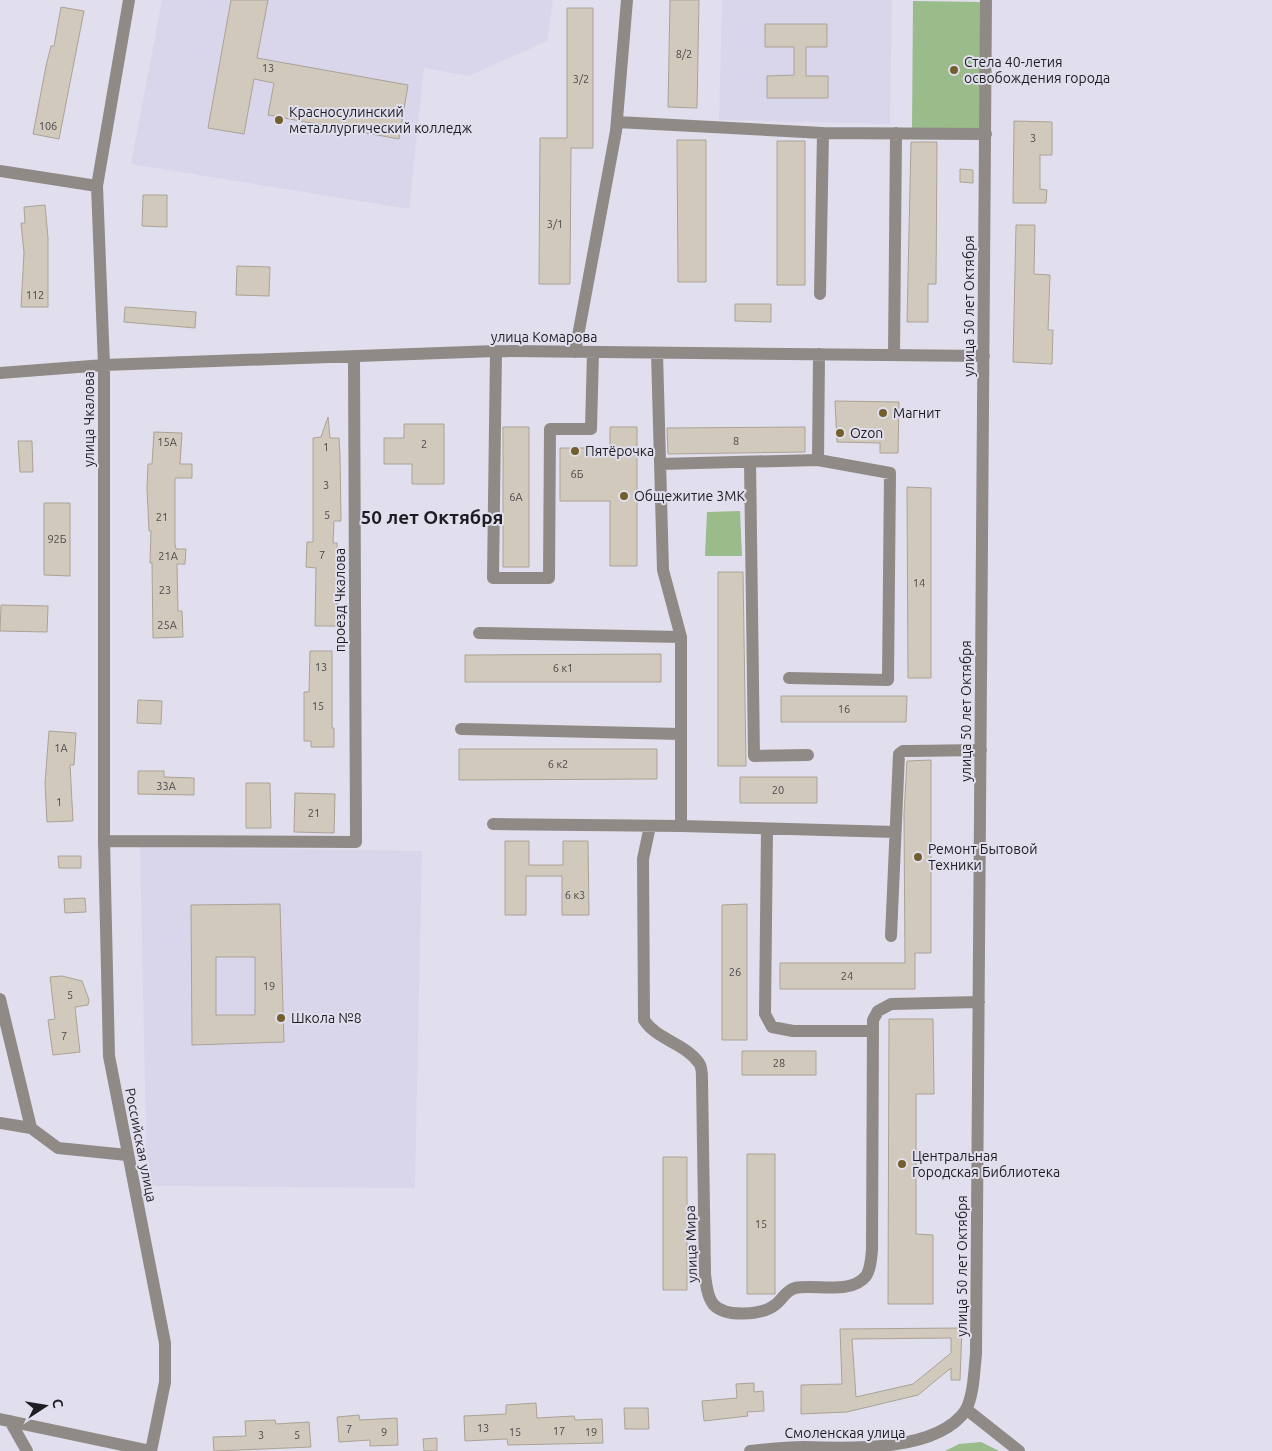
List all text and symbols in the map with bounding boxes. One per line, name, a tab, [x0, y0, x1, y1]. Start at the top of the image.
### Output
house number: 8/2	[676, 48, 692, 60]
place label: Стела 40-летия освобождения города	[964, 54, 1110, 86]
house number: 13	[262, 62, 274, 74]
marker: Стела 40-летия освобождения города	[948, 64, 960, 76]
house number: 3/2	[573, 73, 589, 85]
place label: Красносулинский металлургический колледж	[289, 104, 473, 136]
marker: Красносулинский металлургический колледж	[273, 114, 285, 126]
house number: 106	[39, 120, 57, 132]
house number: 3	[1030, 132, 1036, 144]
house number: 3/1	[547, 218, 563, 230]
street label: улица 50 лет Октября	[961, 235, 977, 377]
house number: 112	[26, 289, 44, 301]
street label: улица Комарова	[491, 329, 597, 345]
street label: улица Чкалова	[81, 371, 97, 467]
place label: Магнит	[893, 405, 941, 421]
marker: Магнит	[877, 407, 889, 419]
place label: Ozon	[850, 425, 883, 441]
marker: Ozon	[834, 427, 846, 439]
house number: 8	[733, 435, 739, 447]
house number: 15А	[157, 436, 178, 448]
house number: 2	[421, 438, 427, 450]
house number: 1	[323, 441, 329, 453]
place label: Пятёрочка	[585, 443, 654, 459]
marker: Пятёрочка	[569, 445, 581, 457]
house number: 6Б	[571, 468, 584, 480]
house number: 3	[323, 479, 329, 491]
place label: Общежитие 3МК	[634, 488, 745, 504]
marker: Общежитие 3МК	[618, 490, 630, 502]
house number: 6А	[509, 491, 524, 503]
district label: 50 лет Октября	[361, 506, 503, 528]
house number: 5	[324, 509, 330, 521]
house number: 21	[156, 511, 168, 523]
house number: 92Б	[47, 533, 67, 545]
street label: проезд Чкалова	[332, 548, 348, 652]
house number: 7	[319, 549, 325, 561]
house number: 21А	[158, 550, 179, 562]
house number: 14	[913, 577, 925, 589]
house number: 23	[159, 584, 171, 596]
house number: 25А	[157, 619, 178, 631]
street label: улица 50 лет Октября	[958, 640, 974, 782]
house number: 13	[315, 661, 327, 673]
house number: 6 к1	[553, 662, 573, 674]
house number: 15	[312, 700, 324, 712]
house number: 16	[838, 703, 850, 715]
house number: 1А	[54, 742, 69, 754]
house number: 6 к2	[548, 758, 568, 770]
house number: 33А	[156, 780, 177, 792]
house number: 20	[772, 784, 784, 796]
house number: 1	[56, 796, 62, 808]
house number: 21	[308, 807, 320, 819]
place label: Ремонт Бытовой Техники	[928, 841, 1037, 873]
marker: Ремонт Бытовой Техники	[912, 851, 924, 863]
house number: 6 к3	[565, 889, 585, 901]
house number: 26	[729, 966, 741, 978]
house number: 24	[841, 970, 853, 982]
house number: 19	[263, 980, 275, 992]
house number: 5	[67, 989, 73, 1001]
place label: Школа №8	[291, 1010, 362, 1026]
marker: Школа №8	[275, 1012, 287, 1024]
house number: 7	[61, 1030, 67, 1042]
house number: 28	[773, 1057, 785, 1069]
street label: Российская улица	[122, 1087, 160, 1203]
place label: Центральная Городская Библиотека	[912, 1148, 1060, 1180]
marker: Центральная Городская Библиотека	[896, 1158, 908, 1170]
street label: улица 50 лет Октября	[954, 1195, 970, 1337]
street label: улица Мира	[682, 1205, 700, 1283]
house number: 15	[755, 1218, 767, 1230]
north arrow	[20, 1381, 70, 1431]
text: С	[49, 1397, 66, 1409]
house number: 13	[477, 1422, 489, 1434]
house number: 7	[346, 1423, 352, 1435]
house number: 17	[553, 1425, 565, 1437]
street label: Смоленская улица	[784, 1425, 906, 1441]
house number: 9	[381, 1426, 387, 1438]
house number: 15	[509, 1426, 521, 1438]
house number: 19	[585, 1426, 597, 1438]
house number: 3	[258, 1429, 264, 1441]
house number: 5	[294, 1429, 300, 1441]

